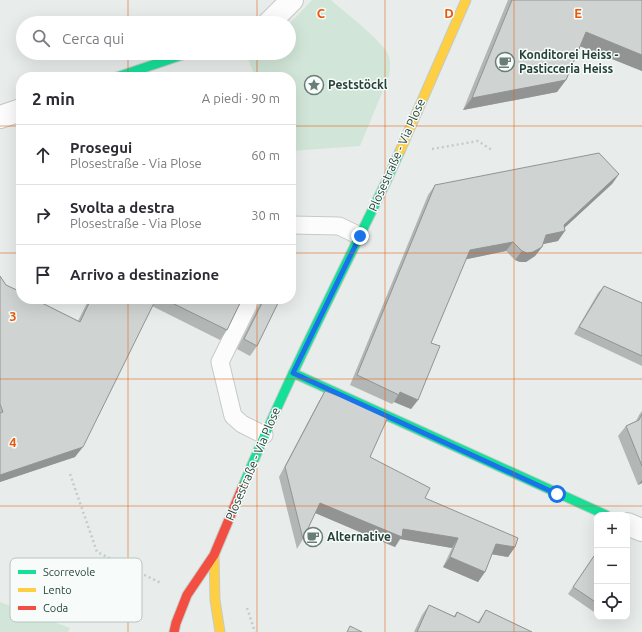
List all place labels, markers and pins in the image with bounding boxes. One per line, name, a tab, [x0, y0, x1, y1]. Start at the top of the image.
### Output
place label: Konditorei Heiss - Pasticceria Heiss	[519, 48, 619, 75]
cafe icon: Konditorei Heiss - Pasticceria Heiss	[494, 51, 516, 73]
place icon: Peststöckl	[303, 74, 325, 96]
place label: Peststöckl	[328, 78, 388, 91]
cafe icon: Alternative	[302, 526, 324, 548]
place label: Alternative	[327, 530, 391, 543]

